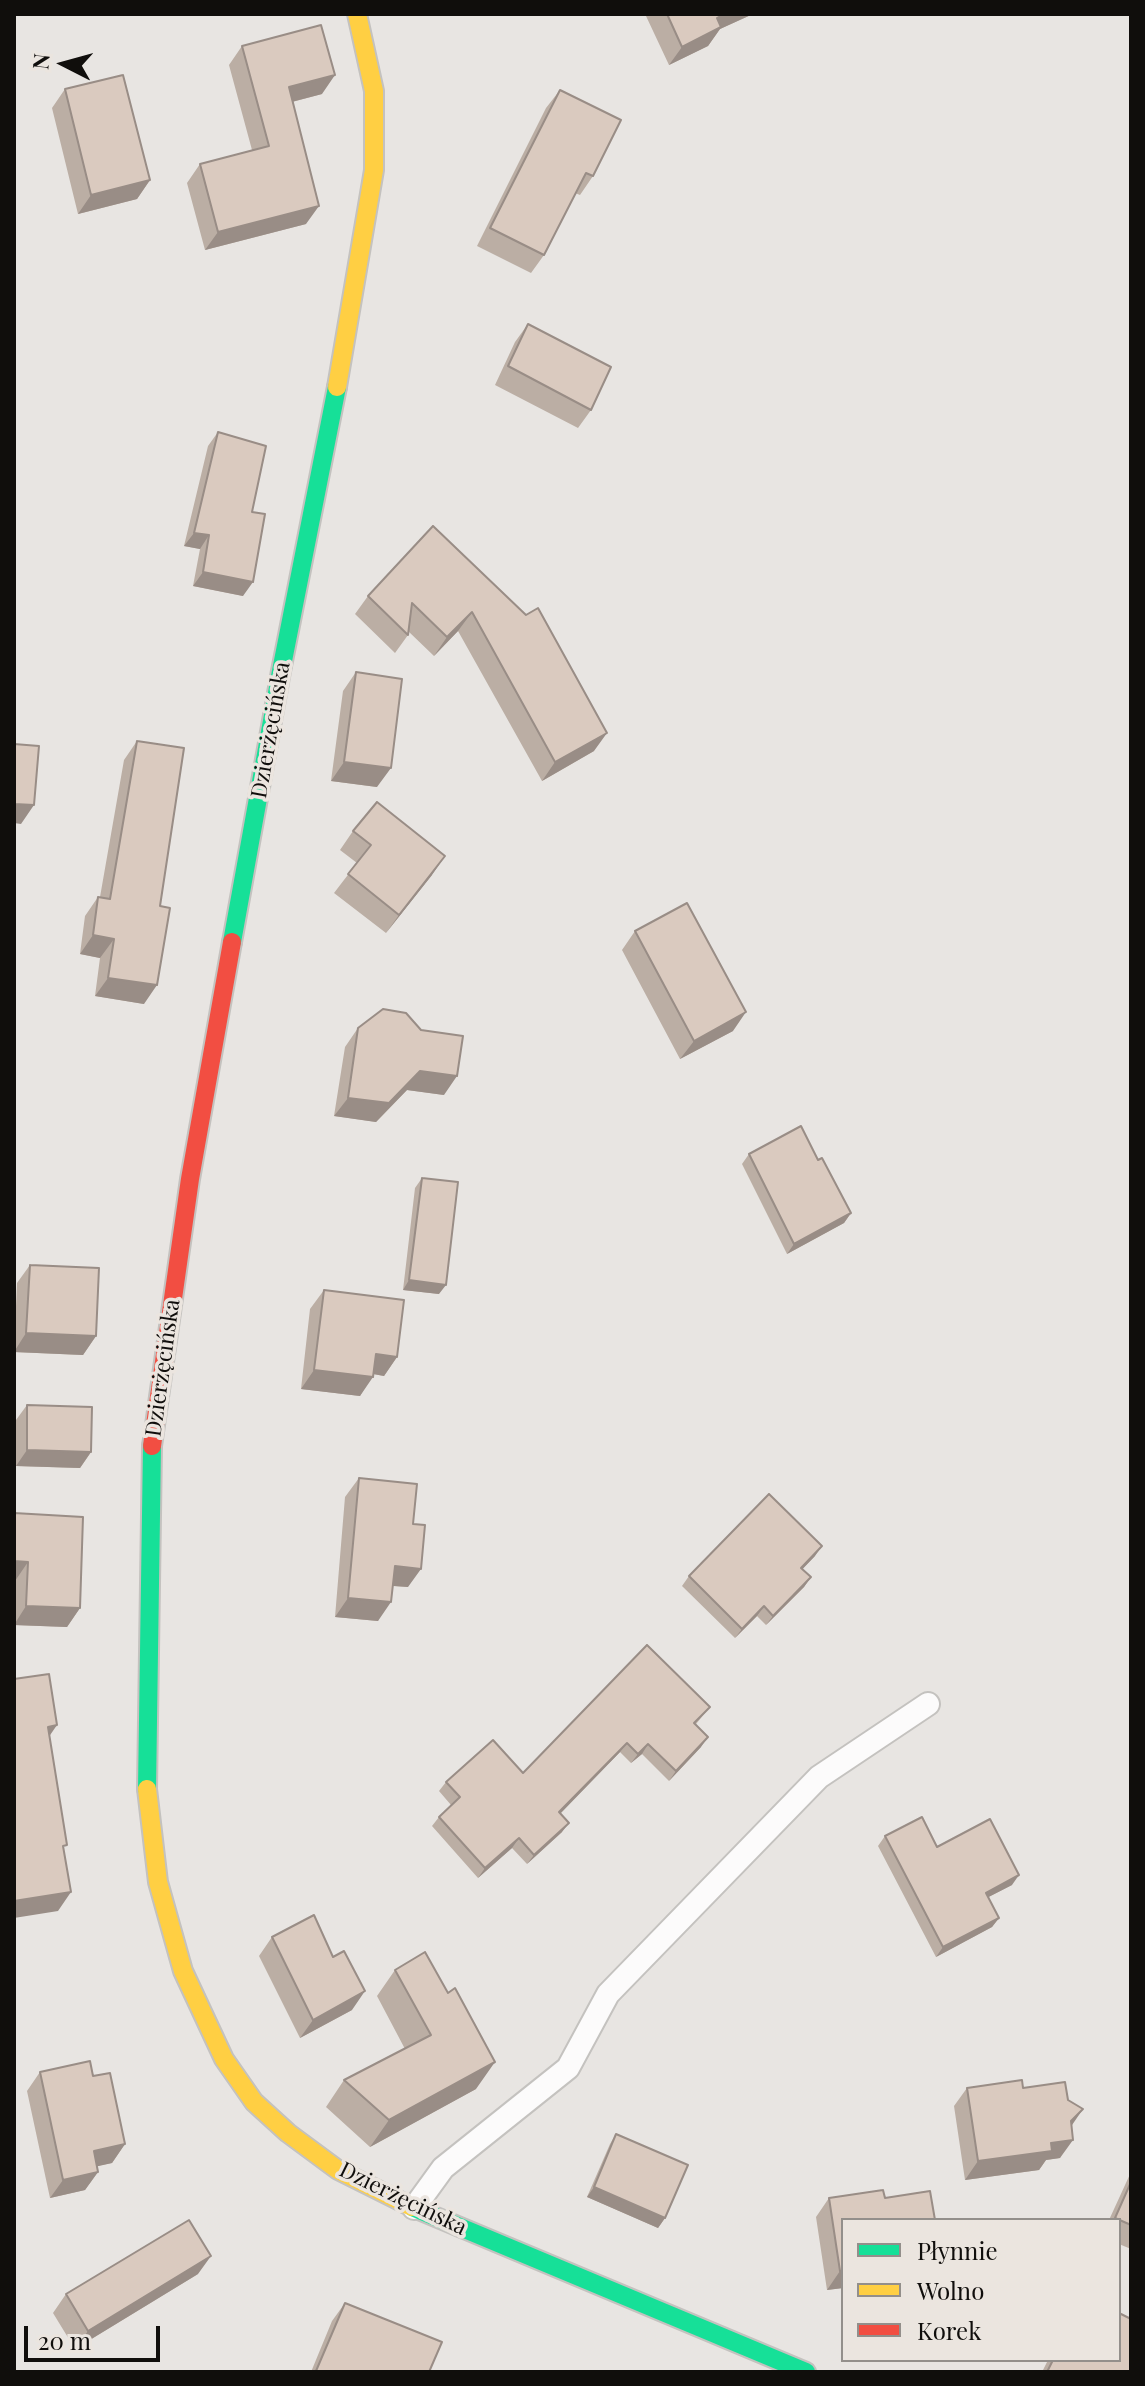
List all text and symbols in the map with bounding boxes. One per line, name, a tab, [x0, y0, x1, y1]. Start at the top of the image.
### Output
north arrow	[24, 24, 104, 104]
text: N	[24, 52, 56, 71]
street label: Dzierżęcińska	[246, 660, 296, 800]
street label: Dzierżęcińska	[140, 1298, 186, 1438]
street label: Dzierżęcińska	[335, 2157, 471, 2241]
legend	[841, 2218, 1121, 2362]
text: Płynnie	[917, 2234, 998, 2266]
text: Wolno	[917, 2274, 984, 2306]
scale bar	[28, 2310, 164, 2360]
text: Korek	[917, 2314, 981, 2346]
text: 20 m	[38, 2324, 91, 2356]

